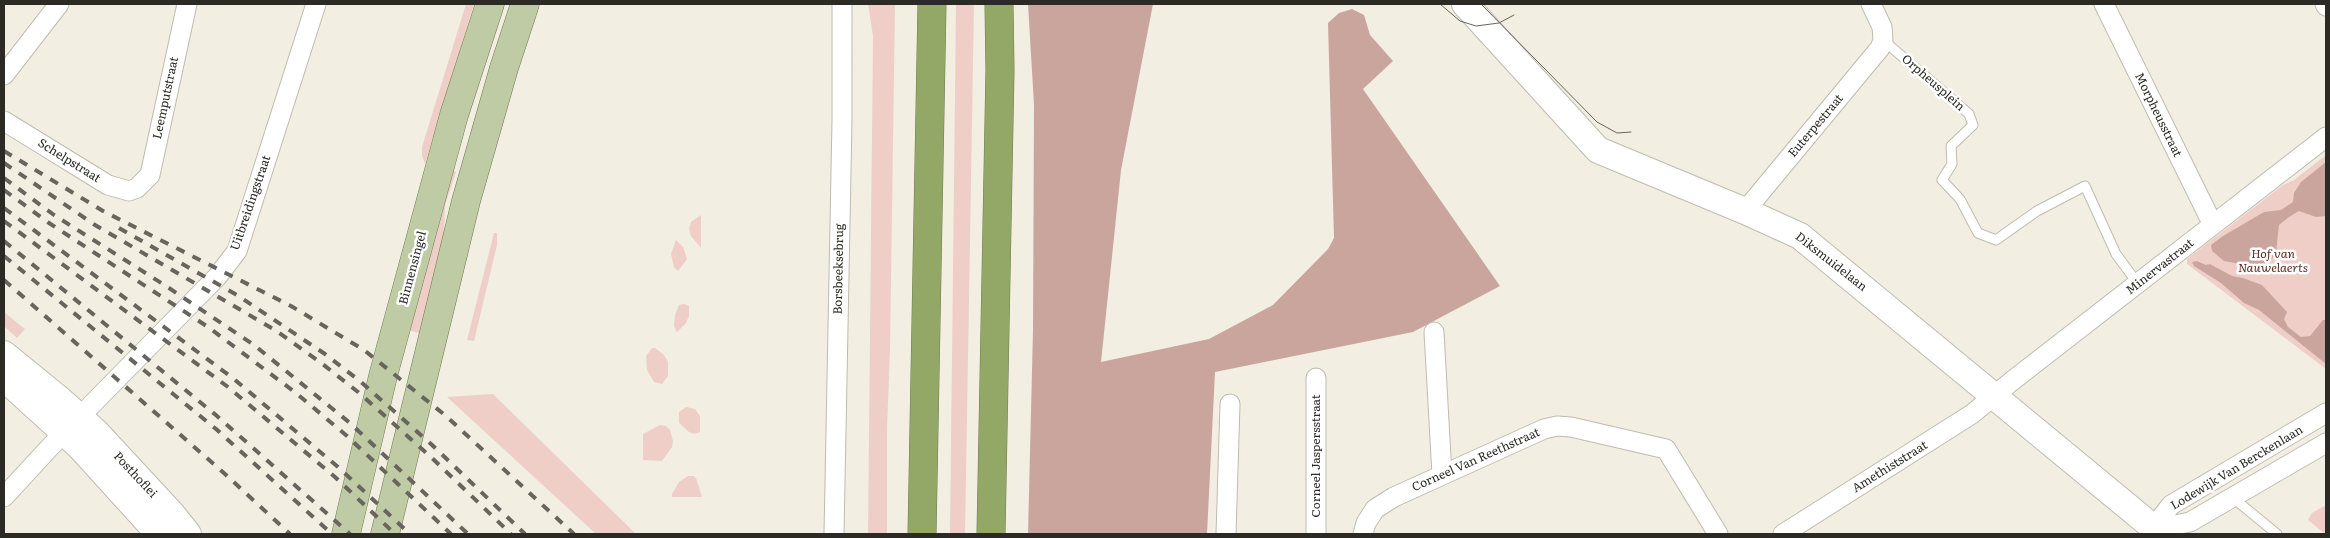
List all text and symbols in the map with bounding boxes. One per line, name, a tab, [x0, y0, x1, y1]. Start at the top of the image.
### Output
street label: Orpheusplein	[1899, 52, 1967, 114]
street label: Leemputstraat	[150, 56, 182, 140]
street label: Morpheusstraat	[2131, 71, 2185, 159]
street label: Euterpestraat	[1785, 92, 1847, 160]
street label: Schelpstraat	[35, 136, 103, 186]
street label: Uitbreidingstraat	[228, 153, 274, 253]
street label: Borsbeeksebrug	[831, 223, 847, 315]
street label: Binnensingel	[396, 230, 430, 306]
street label: Diksmuidelaan	[1792, 230, 1870, 294]
street label: Minervastraat	[2123, 236, 2197, 298]
park label: Hof van Nauwelaerts	[2238, 247, 2308, 275]
street label: Corneel Jaspersstraat	[1309, 394, 1323, 518]
street label: Lodewijk Van Berckenlaan	[2168, 423, 2306, 513]
street label: Corneel Van Reethstraat	[1410, 425, 1542, 495]
street label: Amethiststraat	[1850, 438, 1930, 496]
street label: Posthoflei	[110, 449, 160, 501]

